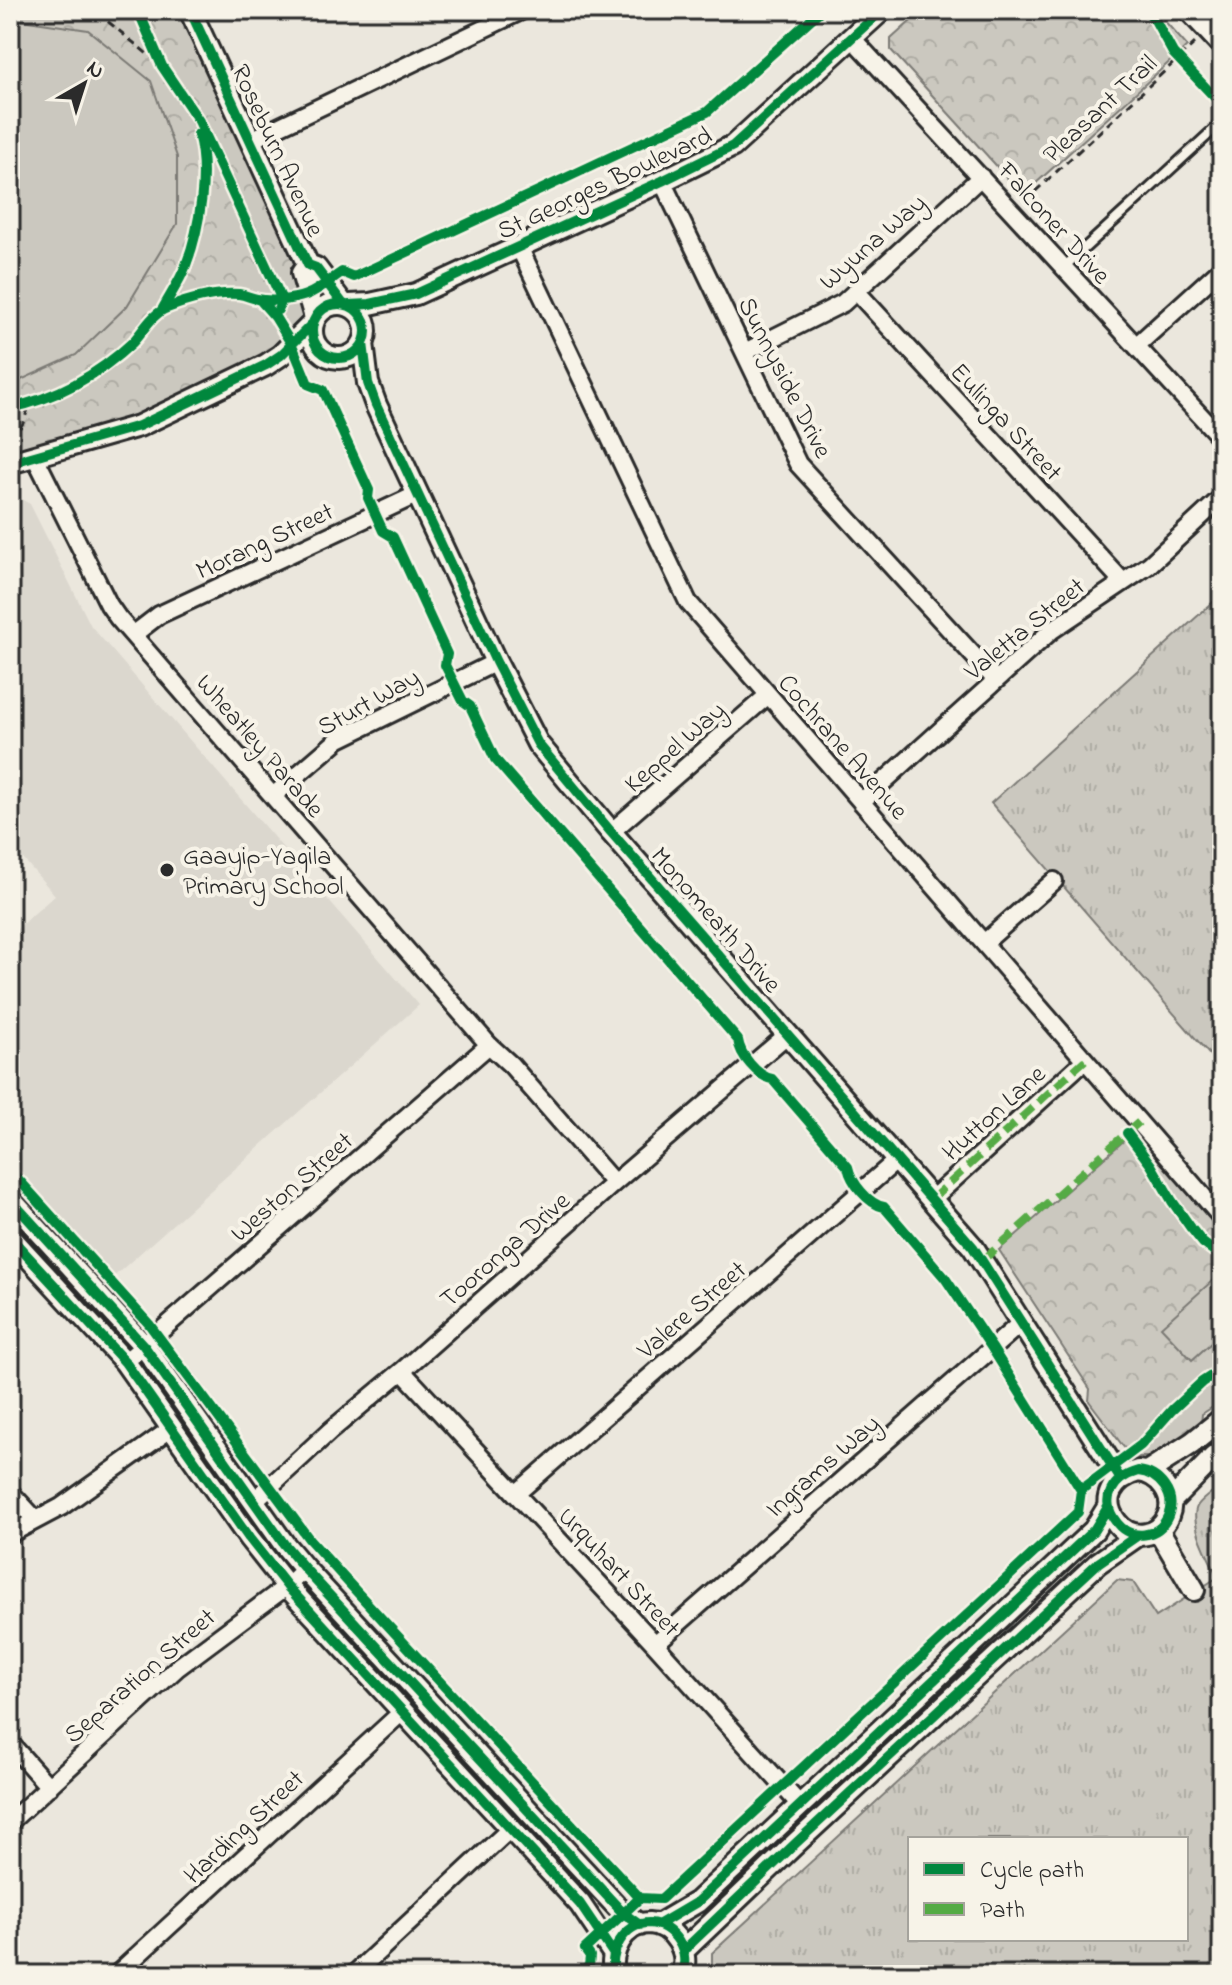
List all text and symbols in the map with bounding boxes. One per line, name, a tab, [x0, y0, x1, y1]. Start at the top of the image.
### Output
north arrow	[44, 44, 124, 124]
street label: Pleasant Trail	[1035, 47, 1167, 174]
text: N	[79, 54, 111, 88]
street label: Roseburn Avenue	[220, 59, 333, 244]
street label: St Georges Boulevard	[492, 118, 719, 251]
street label: Falconer Drive	[987, 153, 1119, 294]
street label: Wyuna Way	[812, 186, 936, 301]
street label: Sunnyside Drive	[726, 291, 840, 466]
street label: Eulinga Street	[940, 355, 1070, 491]
street label: Morang Street	[190, 494, 341, 591]
street label: Valetta Street	[956, 570, 1095, 692]
street label: Sturt Way	[311, 660, 428, 747]
street label: Wheatley Parade	[185, 667, 332, 828]
street label: Cochrane Avenue	[768, 667, 916, 830]
street label: Keppel Way	[617, 693, 735, 803]
place label: Gaayip-Yagila Primary School	[183, 839, 344, 907]
street label: Monomeath Drive	[640, 839, 789, 1003]
marker: Gaayip-Yagila Primary School	[158, 861, 176, 879]
street label: Hutton Lane	[935, 1057, 1056, 1171]
street label: Weston Street	[223, 1124, 363, 1253]
street label: Tooronga Drive	[432, 1184, 580, 1319]
street label: Valere Street	[629, 1253, 756, 1370]
street label: Ingrams Way	[758, 1407, 890, 1528]
street label: Urquhart Street	[548, 1500, 688, 1647]
street label: Separation Street	[57, 1600, 225, 1754]
street label: Harding Street	[176, 1762, 314, 1894]
legend	[908, 1837, 1188, 1941]
text: Cycle path	[980, 1854, 1084, 1890]
text: Path	[980, 1894, 1025, 1929]

